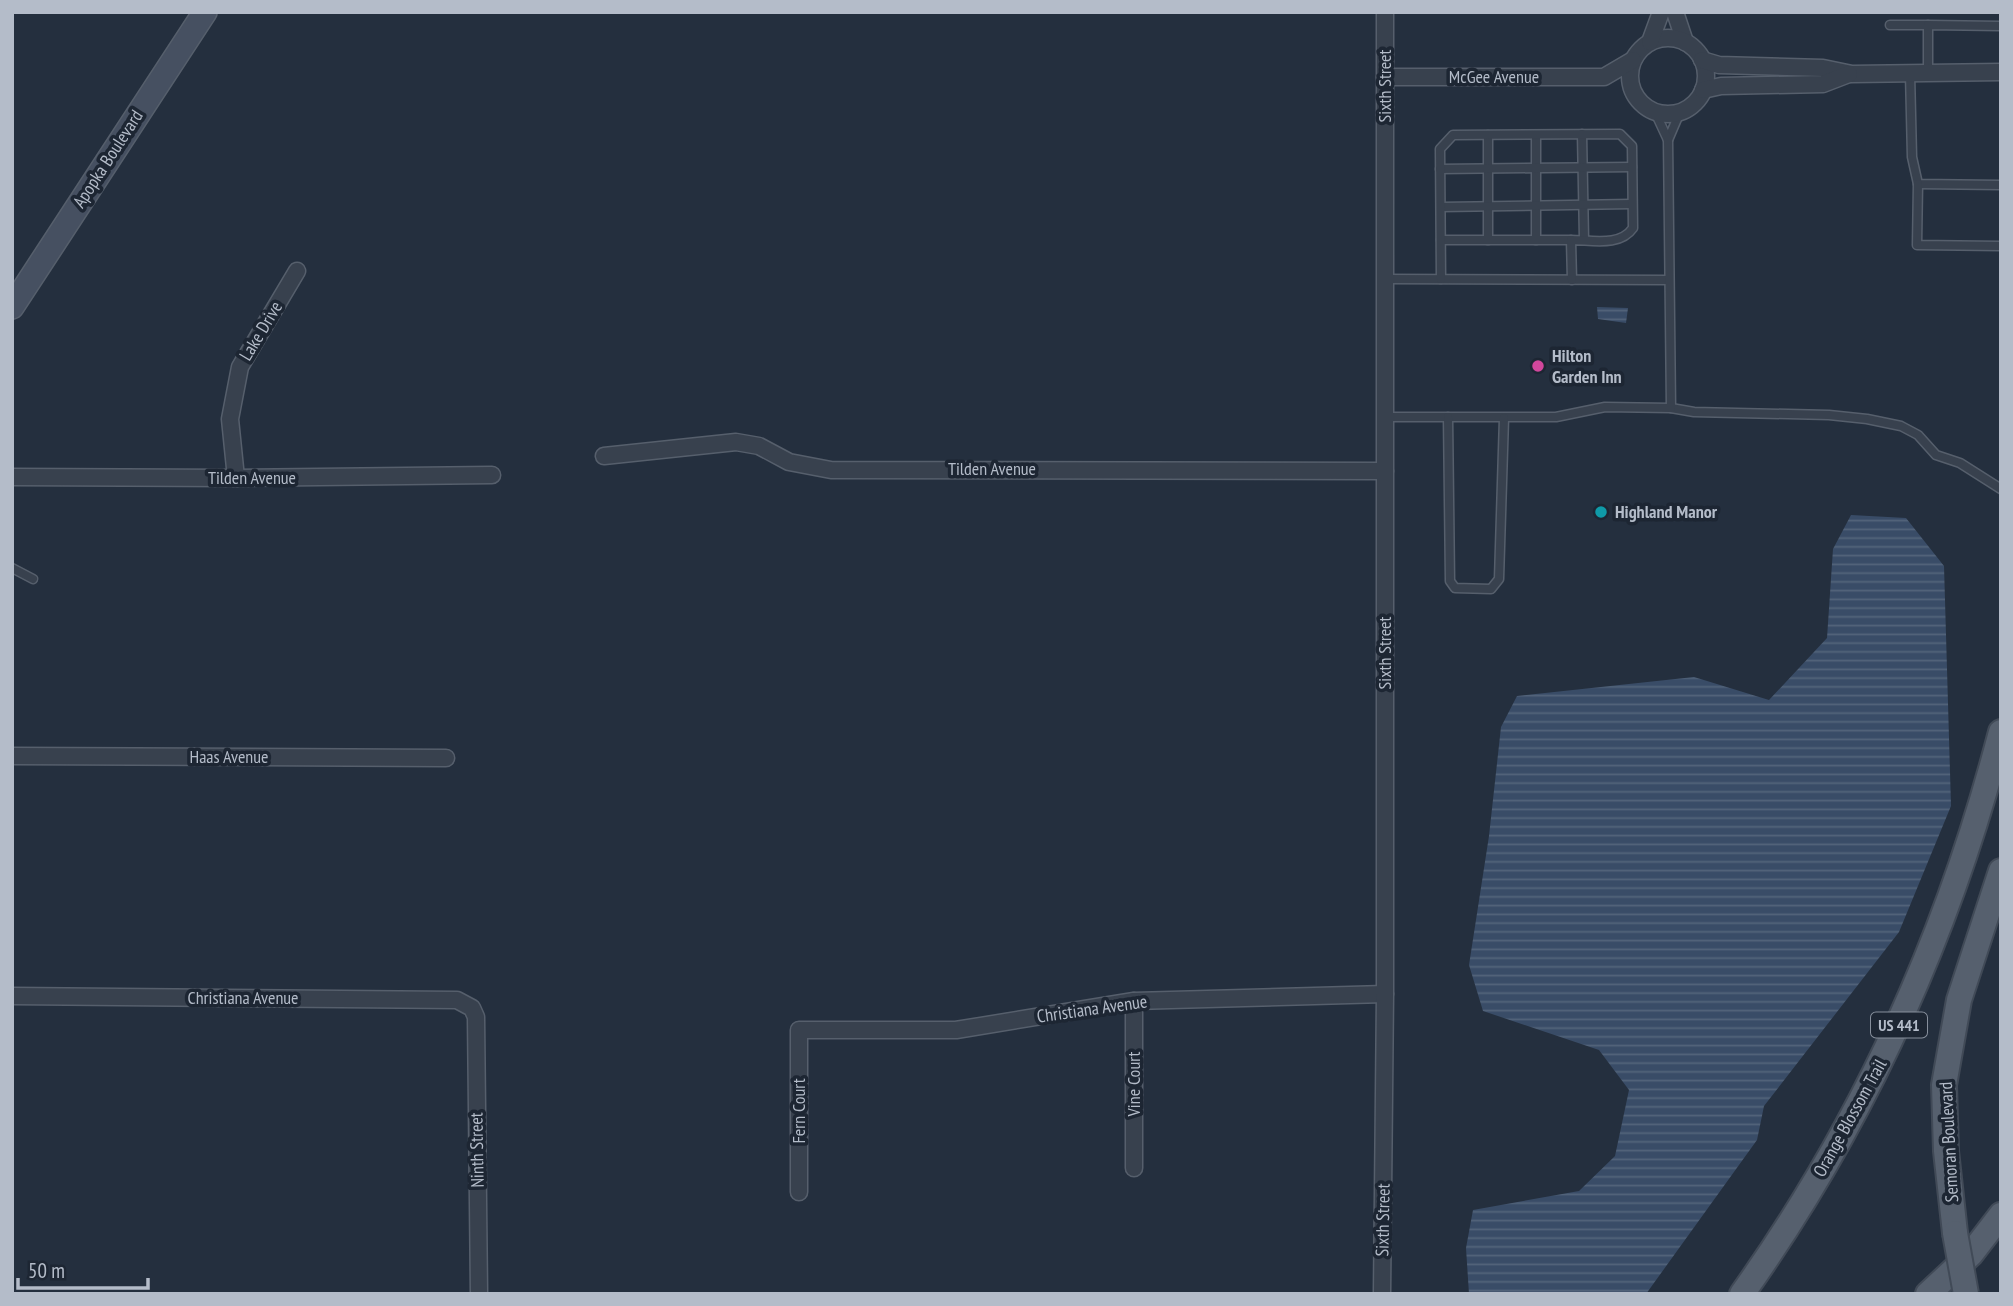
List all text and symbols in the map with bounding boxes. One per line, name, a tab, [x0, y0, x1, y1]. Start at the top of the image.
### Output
street label: Sixth Street	[1373, 49, 1396, 122]
street label: McGee Avenue	[1449, 65, 1539, 88]
street label: Apopka Boulevard	[67, 105, 148, 212]
street label: Lake Drive	[234, 297, 287, 365]
place label: Hilton Garden Inn	[1552, 344, 1622, 388]
marker: Hilton Garden Inn	[1530, 358, 1546, 374]
street label: Tilden Avenue	[948, 457, 1036, 480]
street label: Tilden Avenue	[208, 466, 296, 489]
place label: Highland Manor	[1615, 500, 1718, 523]
marker: Highland Manor	[1593, 504, 1609, 520]
street label: Sixth Street	[1373, 616, 1396, 689]
street label: Haas Avenue	[190, 745, 268, 768]
street label: Christiana Avenue	[187, 986, 299, 1009]
street label: Christiana Avenue	[1035, 989, 1149, 1028]
road number: US 441	[1871, 1012, 1927, 1037]
street label: Vine Court	[1122, 1051, 1145, 1118]
street label: Orange Blossom Trail	[1808, 1054, 1892, 1181]
street label: Fern Court	[787, 1078, 810, 1144]
street label: Semoran Boulevard	[1934, 1081, 1963, 1203]
street label: Ninth Street	[464, 1112, 489, 1188]
street label: Sixth Street	[1370, 1183, 1395, 1257]
scale bar	[18, 1246, 147, 1290]
text: 50 m	[28, 1257, 65, 1284]

